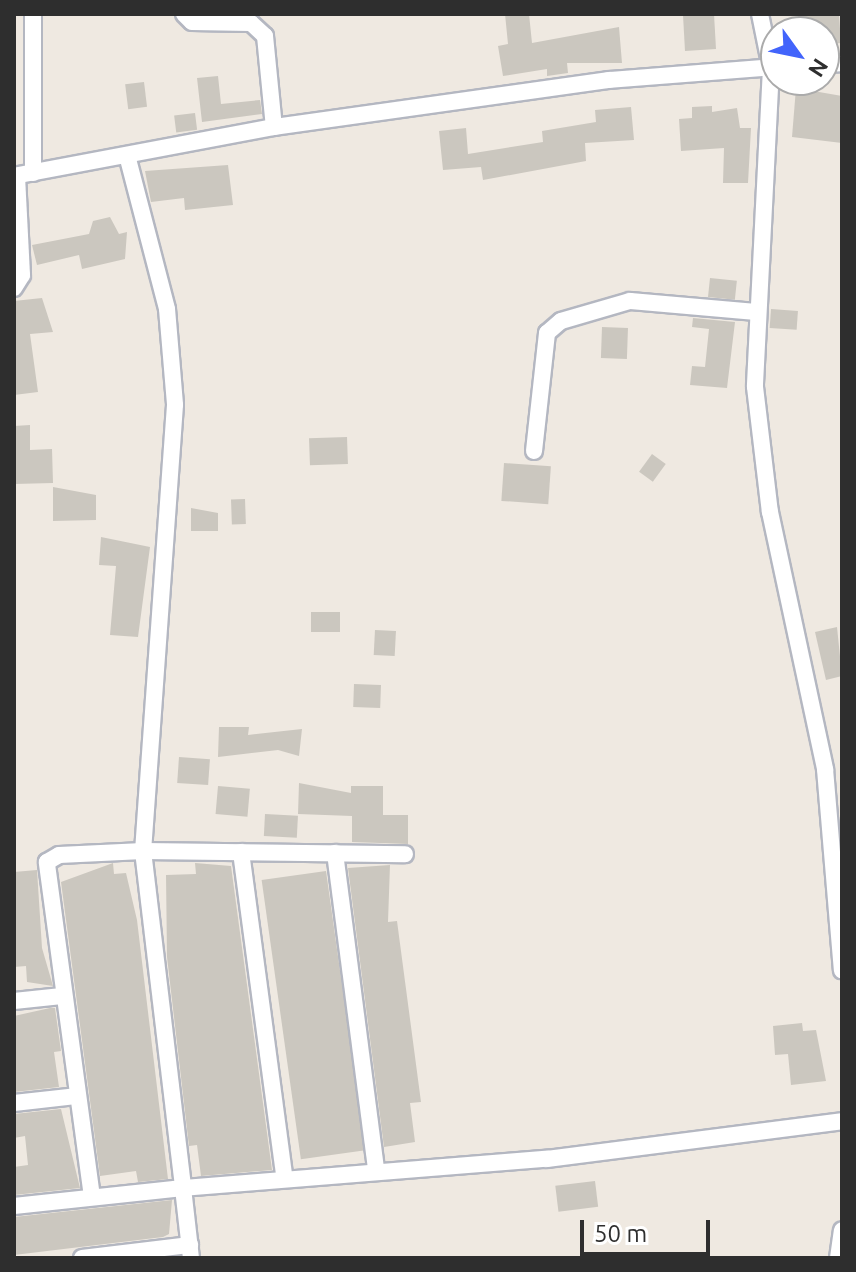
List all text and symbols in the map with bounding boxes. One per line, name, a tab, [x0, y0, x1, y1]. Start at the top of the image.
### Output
north arrow	[760, 16, 840, 96]
text: N	[804, 55, 834, 82]
scale bar	[584, 1204, 714, 1254]
text: 50 m	[594, 1220, 647, 1247]

